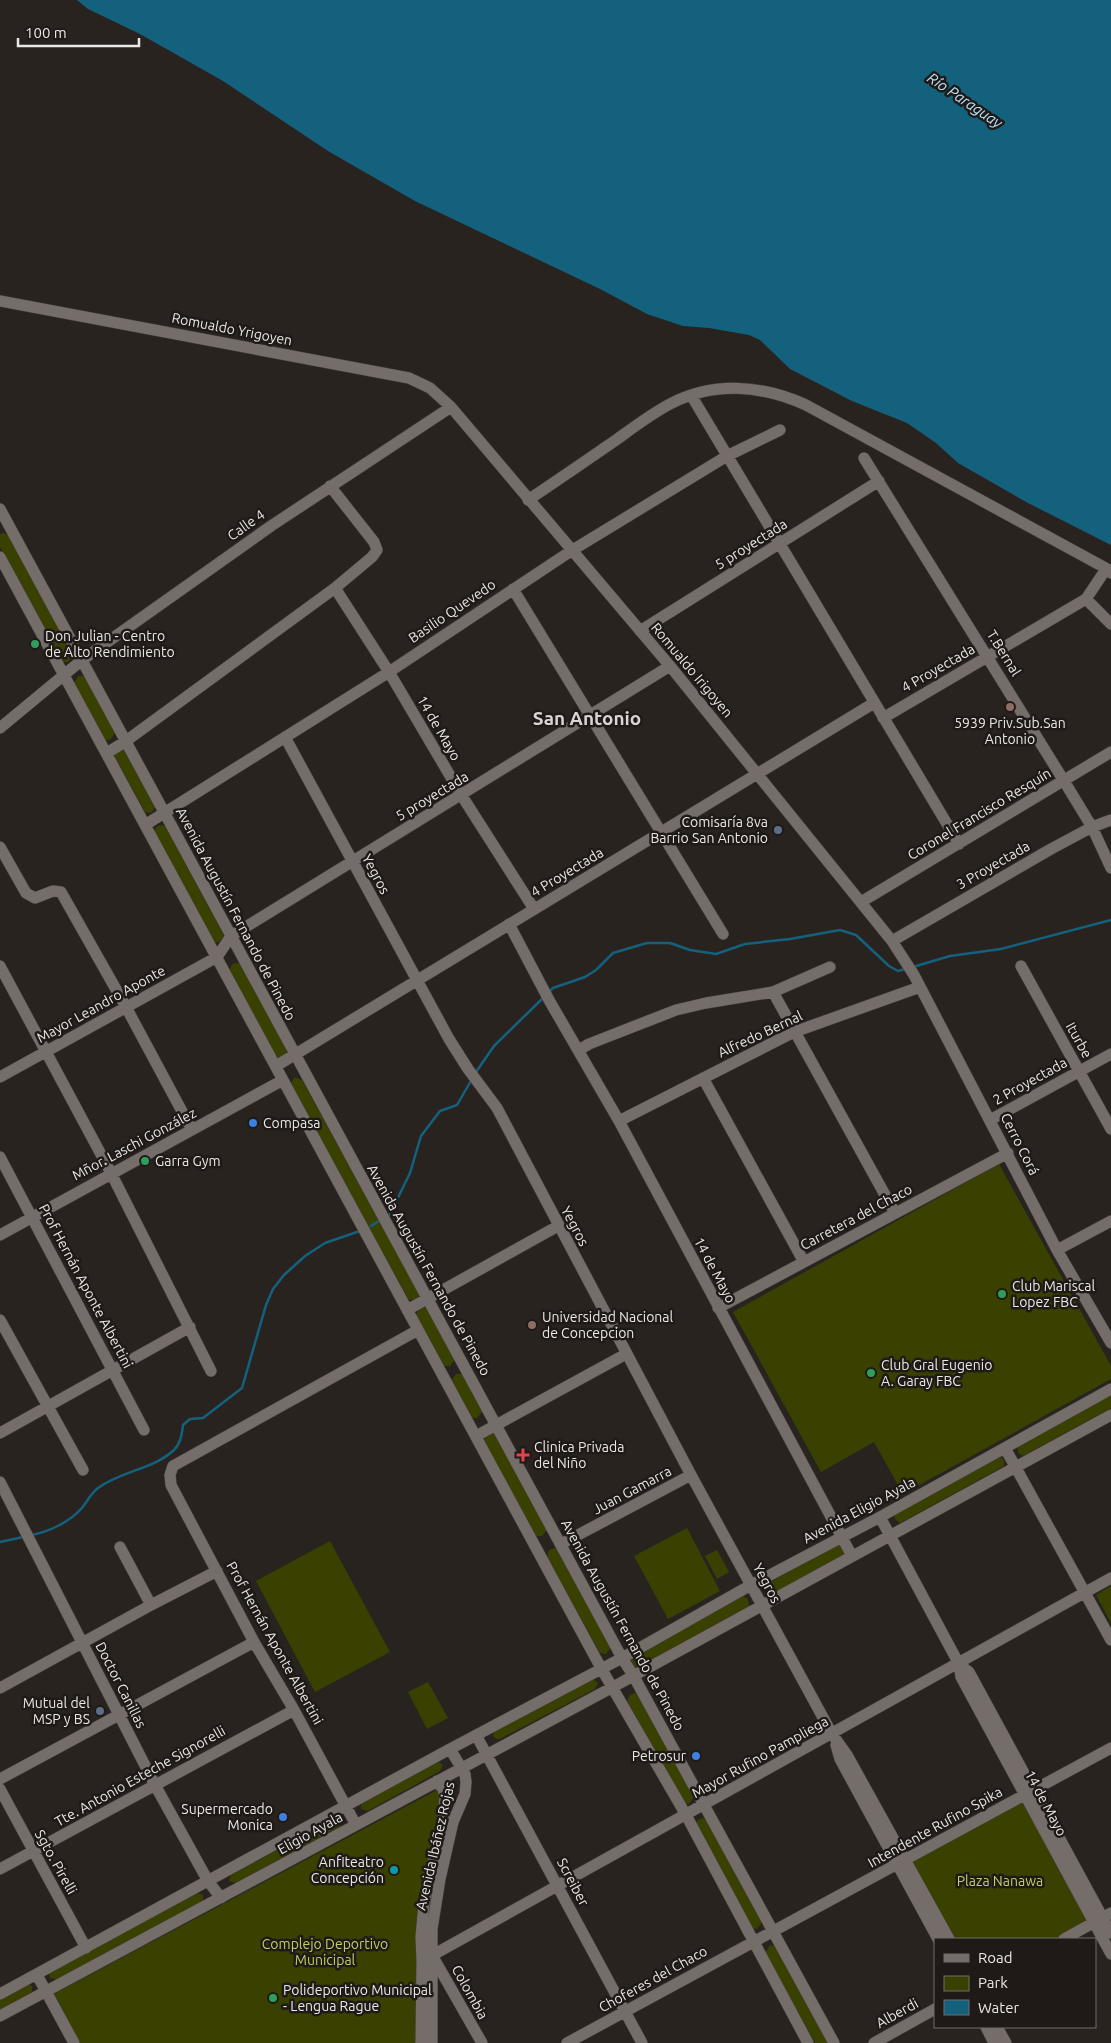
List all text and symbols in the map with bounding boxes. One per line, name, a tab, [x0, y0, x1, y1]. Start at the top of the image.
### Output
scale bar	[18, 15, 139, 47]
text: 100 m	[25, 24, 67, 41]
water label: Río Paraguay	[924, 69, 1006, 132]
street label: Romualdo Yrigoyen	[170, 309, 294, 349]
street label: Calle 4	[224, 506, 268, 544]
street label: 5 proyectada	[712, 516, 790, 572]
street label: Basilio Quevedo	[405, 576, 499, 646]
street label: Romualdo Irigoyen	[648, 620, 736, 720]
street label: T.Bernal	[984, 627, 1024, 679]
place label: Don Julian - Centro de Alto Rendimiento	[45, 628, 175, 660]
marker: Don Julian - Centro de Alto Rendimiento	[29, 638, 41, 650]
street label: 4 Proyectada	[899, 641, 977, 695]
street label: 14 de Mayo	[414, 693, 464, 763]
marker: 5939 Priv.Sub.San Antonio	[1004, 701, 1016, 713]
district label: San Antonio	[533, 707, 641, 729]
place label: 5939 Priv.Sub.San Antonio	[954, 715, 1066, 747]
street label: Coronel Francisco Resquín	[904, 765, 1054, 863]
street label: 5 proyectada	[393, 768, 471, 824]
street label: Avenida Augustín Fernando de Pinedo	[173, 805, 299, 1023]
place label: Comisaría 8va Barrio San Antonio	[650, 814, 768, 846]
marker: Comisaría 8va Barrio San Antonio	[772, 824, 784, 836]
street label: 3 Proyectada	[954, 838, 1032, 892]
street label: 4 Proyectada	[528, 844, 606, 900]
street label: Yegros	[359, 851, 393, 897]
street label: Mayor Leandro Aponte	[34, 962, 168, 1046]
street label: Alfredo Bernal	[715, 1007, 805, 1061]
street label: Iturbe	[1063, 1019, 1095, 1061]
street label: 2 Proyectada	[990, 1054, 1070, 1108]
street label: Mñor. Laschi González	[69, 1105, 199, 1183]
street label: Cerro Corá	[998, 1110, 1042, 1178]
place label: Compasa	[263, 1115, 321, 1131]
marker: Compasa	[247, 1117, 259, 1129]
place label: Garra Gym	[155, 1153, 221, 1169]
marker: Garra Gym	[139, 1155, 151, 1167]
street label: Avenida Augustín Fernando de Pinedo	[364, 1162, 494, 1378]
street label: Carretera del Chaco	[797, 1181, 915, 1253]
street label: Prof Hernán Aponte Albertini	[36, 1201, 136, 1371]
street label: Yegros	[558, 1203, 592, 1249]
street label: 14 de Mayo	[691, 1234, 739, 1306]
place label: Club Mariscal Lopez FBC	[1012, 1278, 1095, 1310]
marker: Club Mariscal Lopez FBC	[996, 1288, 1008, 1300]
place label: Universidad Nacional de Concepcion	[542, 1309, 674, 1341]
marker: Universidad Nacional de Concepcion	[526, 1319, 538, 1331]
place label: Club Gral Eugenio A. Garay FBC	[881, 1357, 992, 1389]
marker: Club Gral Eugenio A. Garay FBC	[865, 1367, 877, 1379]
place label: Clinica Privada del Niño	[534, 1439, 624, 1471]
marker: Clinica Privada del Niño	[516, 1448, 530, 1462]
street label: Juan Gamarra	[590, 1463, 674, 1517]
street label: Avenida Eligio Ayala	[800, 1474, 918, 1546]
street label: Avenida Augustín Fernando de Pinedo	[558, 1517, 688, 1733]
street label: Prof Hernán Aponte Albertini	[223, 1559, 327, 1727]
street label: Yegros	[750, 1560, 784, 1606]
street label: Doctor Canillas	[92, 1639, 150, 1731]
place label: Mutual del MSP y BS	[23, 1695, 90, 1727]
marker: Mutual del MSP y BS	[94, 1705, 106, 1717]
street label: Mayor Rufino Pampliega	[689, 1713, 831, 1801]
street label: Tte. Antonio Esteche Signorelli	[52, 1722, 228, 1830]
place label: Petrosur	[632, 1748, 687, 1764]
marker: Petrosur	[690, 1750, 702, 1762]
street label: 14 de Mayo	[1022, 1767, 1070, 1839]
street label: Avenida Ibáñez Rojas	[412, 1780, 458, 1912]
street label: Intendente Rufino Spika	[865, 1783, 1005, 1871]
place label: Supermercado Monica	[181, 1801, 273, 1833]
street label: Eligio Ayala	[275, 1809, 345, 1857]
marker: Supermercado Monica	[277, 1811, 289, 1823]
street label: Sgto. Pirelli	[32, 1827, 80, 1897]
place label: Anfiteatro Concepción	[311, 1854, 384, 1886]
street label: Screiber	[554, 1856, 592, 1909]
marker: Anfiteatro Concepción	[388, 1864, 400, 1876]
park label: Plaza Nanawa	[957, 1873, 1043, 1889]
park label: Complejo Deportivo Municipal	[262, 1936, 388, 1968]
legend	[934, 1938, 1096, 2028]
street label: Choferes del Chaco	[596, 1943, 710, 2015]
text: Road	[978, 1949, 1013, 1966]
street label: Colombia	[449, 1962, 491, 2022]
text: Park	[978, 1974, 1008, 1991]
place label: Polideportivo Municipal - Lengua Rague	[283, 1982, 432, 2014]
marker: Polideportivo Municipal - Lengua Rague	[267, 1992, 279, 2004]
street label: Alberdi	[873, 1995, 921, 2031]
text: Water	[978, 1999, 1019, 2016]

